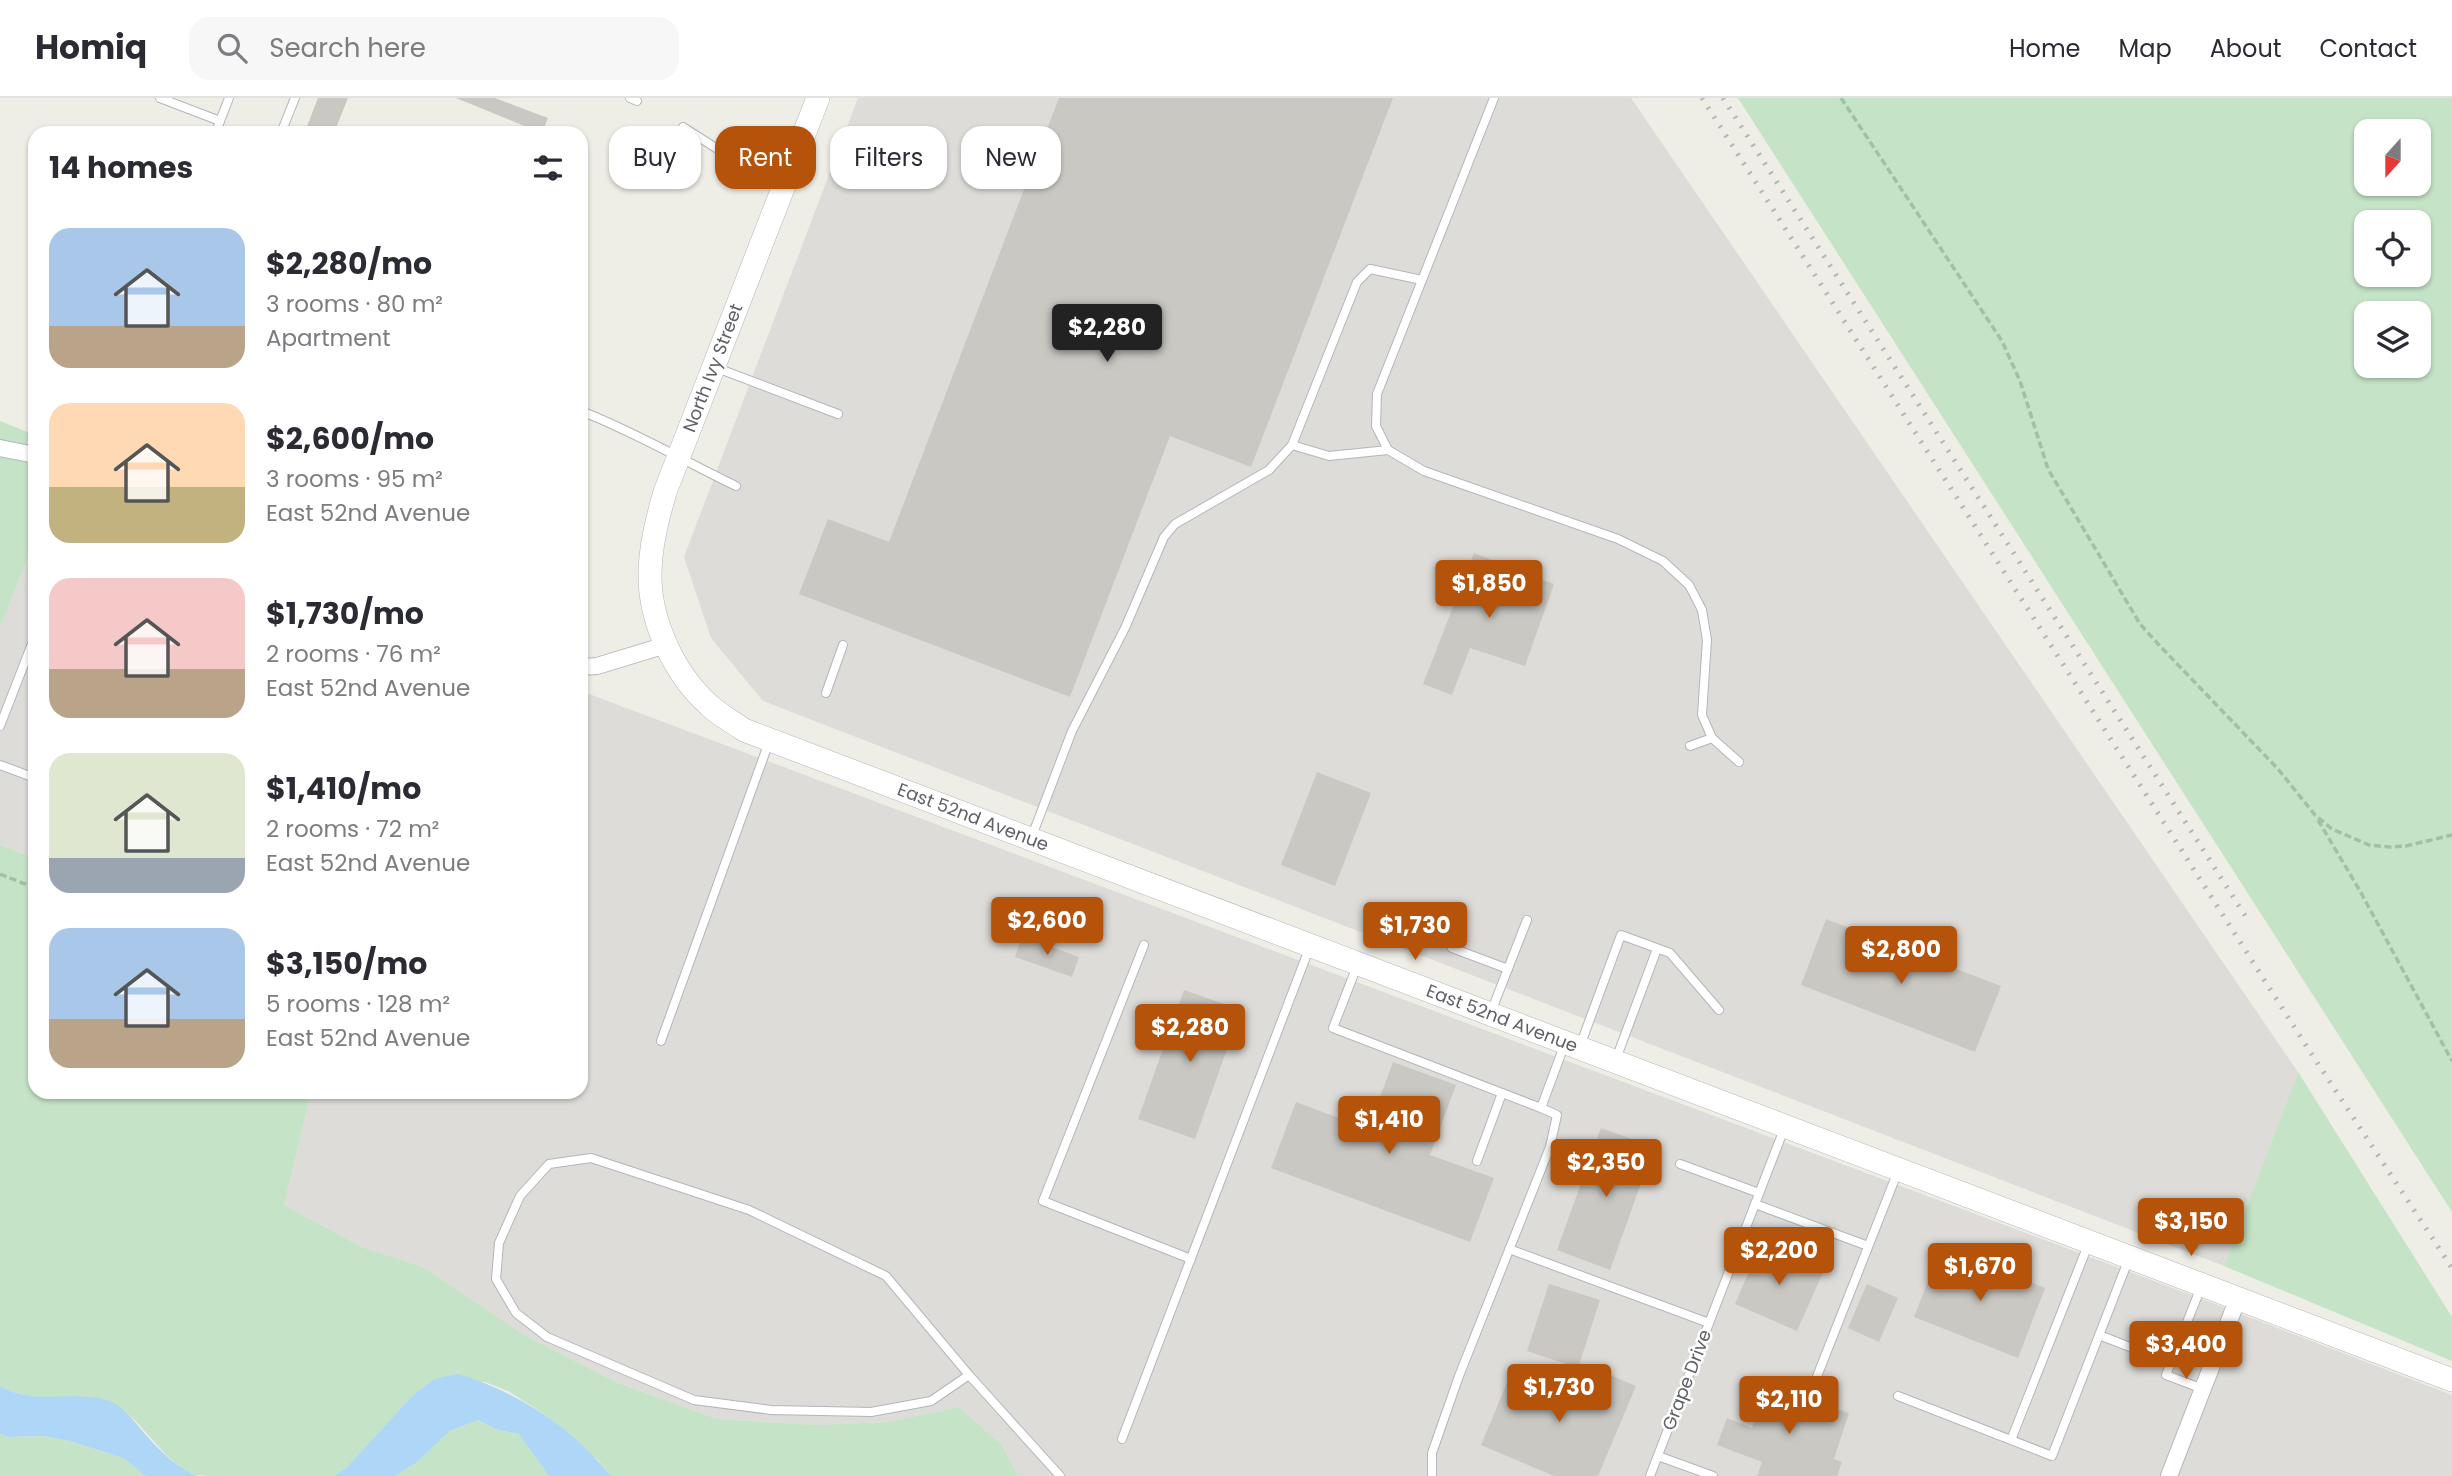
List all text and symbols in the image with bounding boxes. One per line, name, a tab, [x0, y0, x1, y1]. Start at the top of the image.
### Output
search box	[189, 17, 679, 80]
text: Homiq	[35, 24, 147, 71]
icon: search	[213, 29, 251, 67]
text: Search here	[269, 30, 426, 66]
text: Home	[2009, 32, 2081, 65]
text: Map	[2119, 32, 2172, 65]
text: About	[2210, 32, 2281, 65]
text: Contact	[2319, 32, 2417, 65]
north arrow	[2354, 119, 2431, 196]
map controls	[2354, 119, 2431, 378]
chip: Buy	[609, 126, 701, 189]
chip: Rent	[715, 126, 816, 189]
chip: Filters	[830, 126, 947, 189]
chip: New	[961, 126, 1061, 189]
text: 14 homes	[49, 146, 193, 189]
icon: filters	[529, 149, 567, 187]
button: locate	[2354, 210, 2431, 287]
text: $2,280/mo	[266, 242, 432, 285]
icon: home	[105, 256, 189, 340]
text: 3 rooms · 80 m²	[266, 288, 443, 320]
street label: North Ivy Street	[677, 300, 749, 436]
button: layers	[2354, 301, 2431, 378]
pin: $2,280	[1050, 304, 1164, 364]
text: $2,280	[1068, 311, 1146, 343]
text: Apartment	[266, 322, 391, 354]
text: $2,600/mo	[266, 417, 434, 460]
icon: home	[105, 431, 189, 515]
text: 3 rooms · 95 m²	[266, 463, 443, 495]
text: East 52nd Avenue	[266, 497, 470, 529]
pin: $1,850	[1432, 560, 1546, 620]
text: $1,850	[1451, 567, 1527, 599]
text: $1,730/mo	[266, 592, 424, 635]
icon: home	[105, 606, 189, 690]
text: 2 rooms · 76 m²	[266, 638, 441, 670]
text: East 52nd Avenue	[266, 672, 470, 704]
text: $1,410/mo	[266, 767, 421, 810]
street label: East 52nd Avenue	[894, 777, 1052, 857]
icon: home	[105, 781, 189, 865]
text: 2 rooms · 72 m²	[266, 813, 439, 845]
text: East 52nd Avenue	[266, 847, 470, 879]
pin: $2,600	[990, 898, 1104, 957]
pin: $1,730	[1358, 902, 1472, 962]
text: $2,600	[1007, 904, 1087, 936]
text: $1,730	[1379, 909, 1451, 941]
pin: $2,800	[1844, 926, 1958, 986]
text: $2,800	[1861, 933, 1941, 965]
text: $3,150/mo	[266, 942, 427, 985]
icon: home	[105, 956, 189, 1040]
street label: East 52nd Avenue	[1423, 978, 1581, 1058]
text: 5 rooms · 128 m²	[266, 988, 450, 1020]
pin: $2,280	[1133, 1004, 1247, 1064]
text: $2,280	[1151, 1011, 1229, 1043]
text: East 52nd Avenue	[266, 1022, 470, 1054]
pin: $1,410	[1332, 1096, 1446, 1156]
text: $1,410	[1354, 1103, 1424, 1135]
pin: $2,350	[1549, 1140, 1663, 1199]
text: $2,350	[1567, 1146, 1645, 1178]
pin: $3,150	[2134, 1198, 2248, 1258]
text: $3,150	[2154, 1205, 2228, 1237]
pin: $2,200	[1722, 1228, 1836, 1287]
text: $2,200	[1740, 1234, 1818, 1266]
pin: $1,670	[1923, 1244, 2037, 1303]
text: $1,670	[1944, 1250, 2016, 1282]
pin: $3,400	[2129, 1322, 2243, 1381]
street label: Grape Drive	[1656, 1326, 1717, 1434]
text: $3,400	[2145, 1328, 2227, 1360]
pin: $1,730	[1502, 1364, 1616, 1424]
text: $1,730	[1523, 1371, 1595, 1403]
pin: $2,110	[1732, 1376, 1846, 1436]
text: $2,110	[1755, 1383, 1823, 1415]

